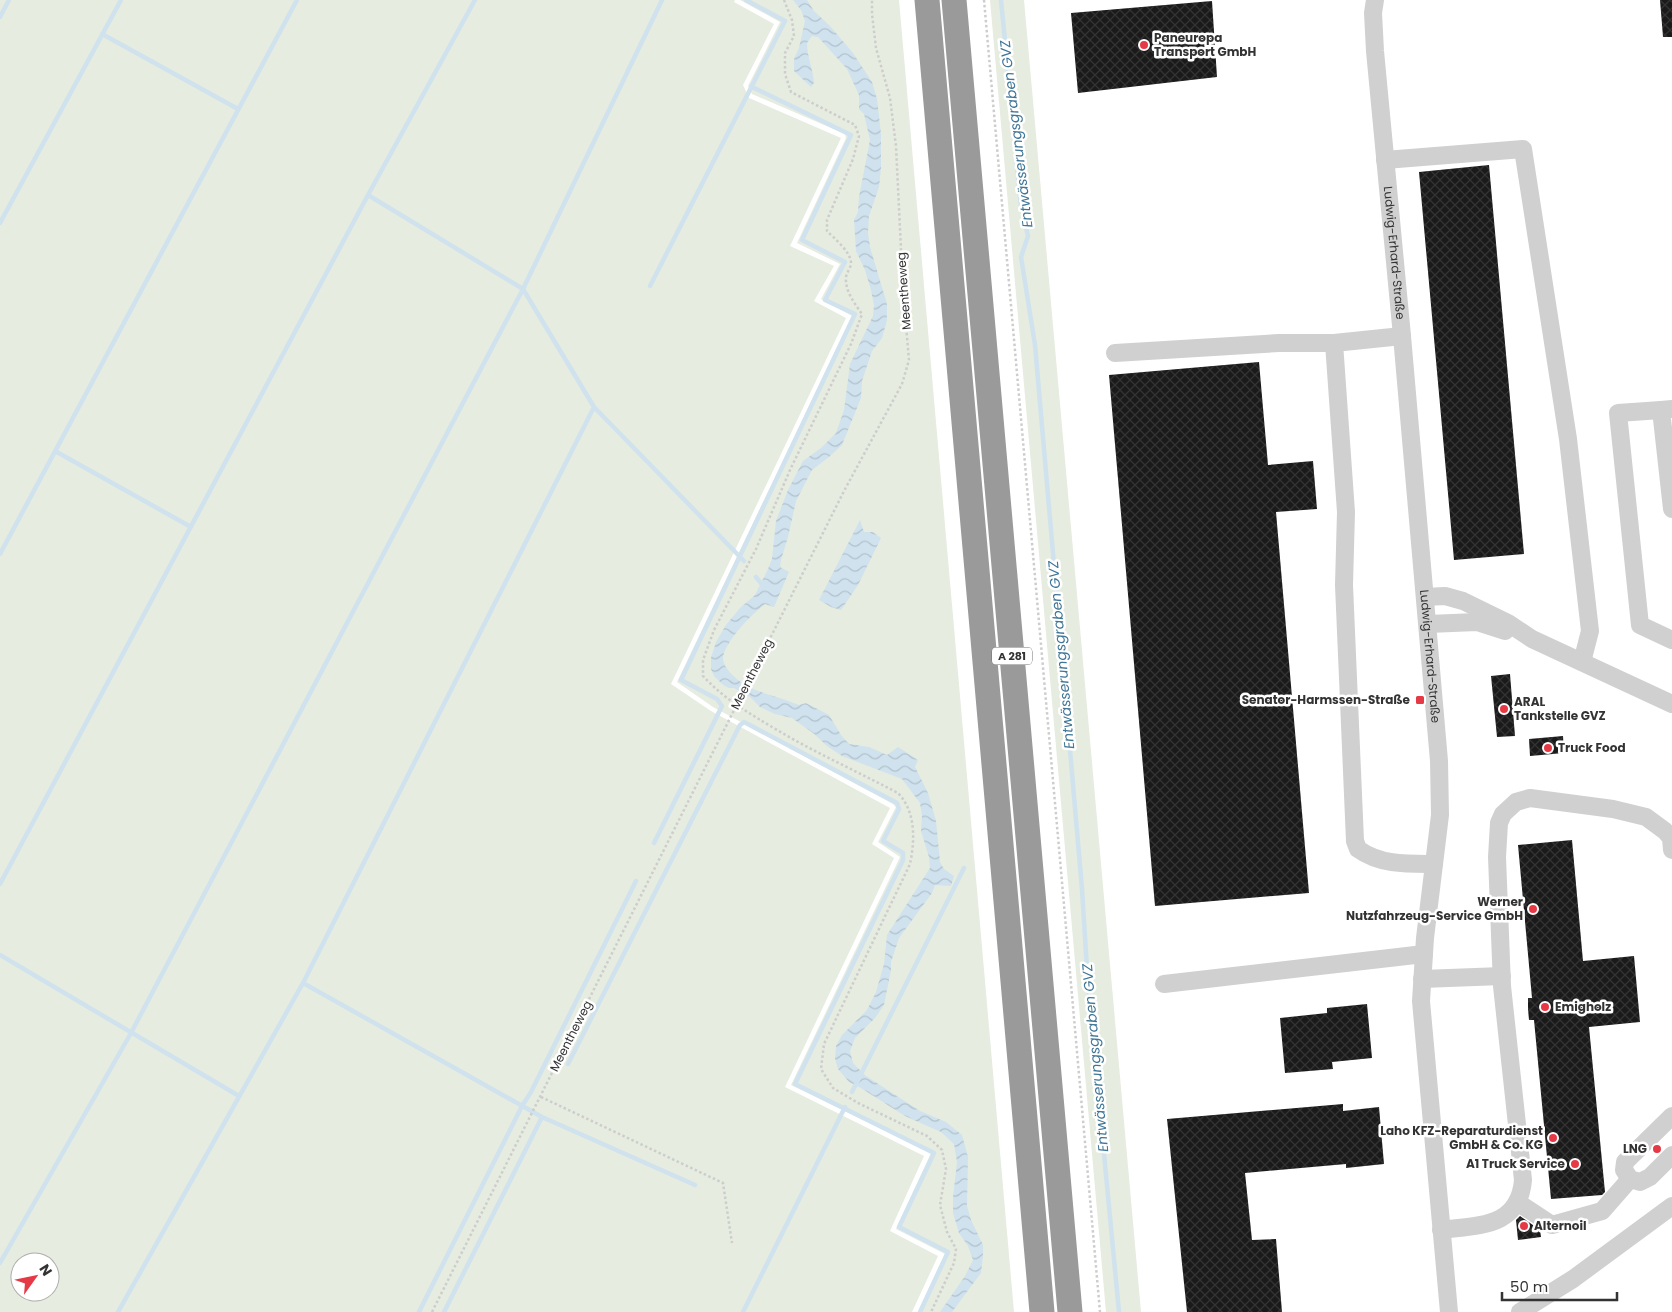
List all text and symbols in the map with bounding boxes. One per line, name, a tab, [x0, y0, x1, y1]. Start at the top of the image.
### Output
place label: Paneuropa Transport GmbH	[1154, 29, 1257, 60]
water label: Entwässerungsgraben GVZ	[995, 39, 1037, 229]
marker: Paneuropa Transport GmbH	[1138, 39, 1150, 51]
street label: Ludwig-Erhard-Straße	[1380, 185, 1409, 320]
street label: Meentheweg	[892, 252, 915, 330]
water label: Entwässerungsgraben GVZ	[1043, 560, 1079, 750]
street label: Ludwig-Erhard-Straße	[1416, 589, 1445, 724]
street label: Meentheweg	[726, 635, 777, 712]
road number: A 281	[992, 648, 1032, 664]
place label: Senator-Harmssen-Straße	[1242, 691, 1411, 708]
place label: ARAL Tankstelle GVZ	[1514, 693, 1606, 724]
marker: Senator-Harmssen-Straße	[1414, 694, 1426, 706]
marker: ARAL Tankstelle GVZ	[1498, 703, 1510, 715]
place label: Truck Food	[1558, 739, 1626, 756]
marker: Truck Food	[1542, 742, 1554, 754]
place label: Werner Nutzfahrzeug-Service GmbH	[1346, 893, 1523, 924]
marker: Werner Nutzfahrzeug-Service GmbH	[1527, 903, 1539, 915]
water label: Entwässerungsgraben GVZ	[1077, 963, 1113, 1153]
street label: Meentheweg	[545, 997, 596, 1074]
place label: Emigholz	[1555, 998, 1611, 1015]
marker: Emigholz	[1539, 1001, 1551, 1013]
place label: Laho KFZ-Reparaturdienst GmbH & Co. KG	[1380, 1122, 1543, 1153]
marker: Laho KFZ-Reparaturdienst GmbH & Co. KG	[1547, 1132, 1559, 1144]
place label: LNG	[1623, 1140, 1647, 1157]
marker: LNG	[1651, 1143, 1663, 1155]
place label: A1 Truck Service	[1466, 1155, 1566, 1172]
marker: A1 Truck Service	[1569, 1158, 1581, 1170]
place label: Alternoil	[1534, 1217, 1587, 1234]
marker: Alternoil	[1518, 1220, 1530, 1232]
north arrow	[10, 1252, 60, 1302]
text: N	[35, 1260, 57, 1280]
scale bar	[1502, 1270, 1617, 1302]
text: 50 m	[1510, 1276, 1548, 1297]

